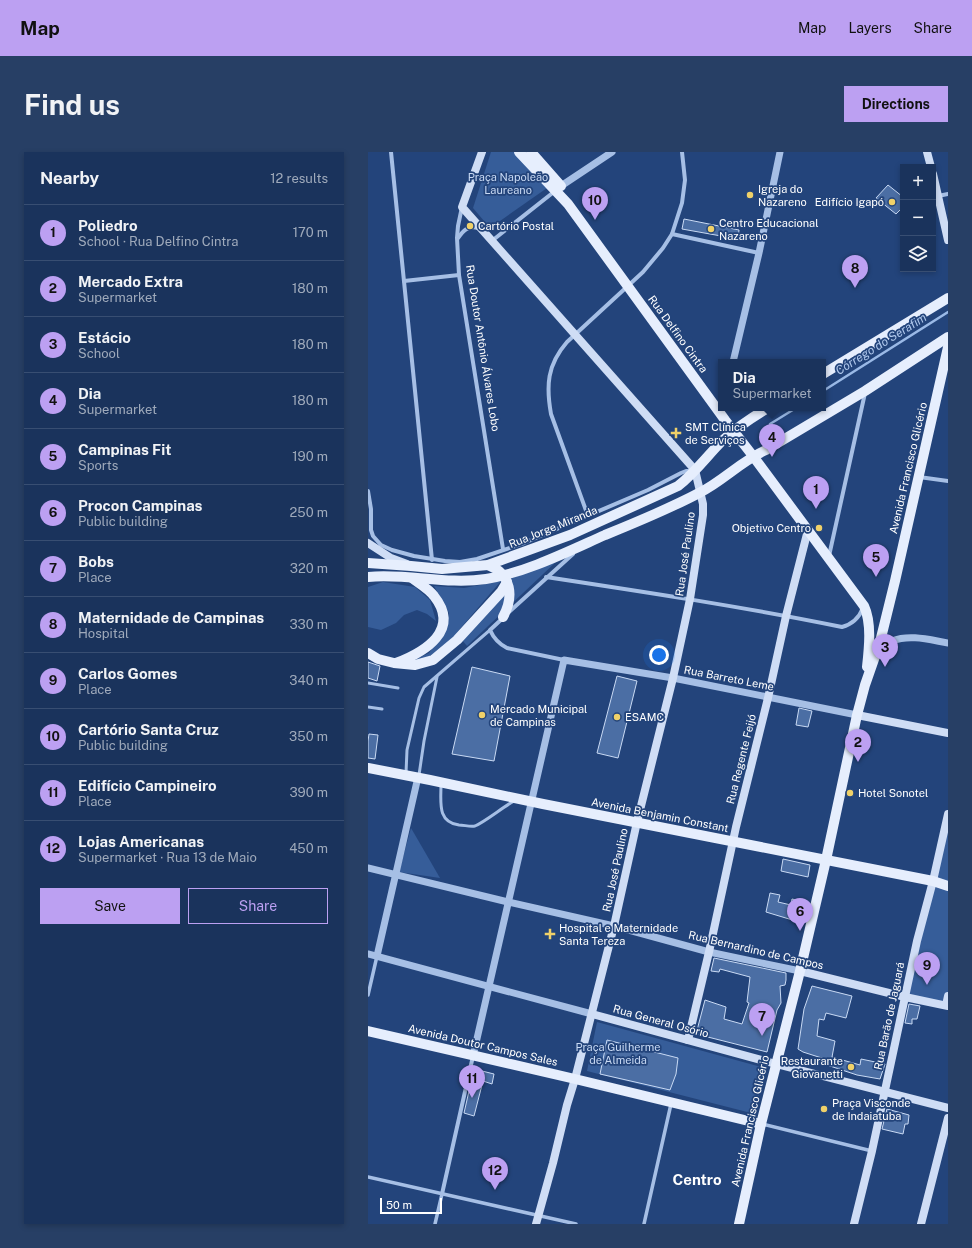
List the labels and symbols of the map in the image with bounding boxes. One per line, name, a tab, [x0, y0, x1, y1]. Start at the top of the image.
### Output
park label: Praça Napoleão Laureano	[468, 171, 548, 196]
place label: Igreja do Nazareno	[758, 183, 807, 208]
pin: 10	[582, 187, 608, 220]
marker: Igreja do Nazareno	[745, 190, 755, 200]
place label: Edifício Igapó	[815, 196, 884, 208]
marker: Edifício Igapó	[887, 197, 897, 207]
place label: Centro Educacional Nazareno	[719, 217, 819, 242]
place label: Cartório Postal	[478, 220, 554, 232]
marker: Cartório Postal	[465, 221, 475, 231]
marker: Centro Educacional Nazareno	[706, 224, 716, 234]
pin: 8	[842, 255, 868, 288]
street label: Rua Doutor Antônio Álvares Lobo	[464, 264, 503, 432]
street label: Rua Delfino Cintra	[646, 293, 710, 375]
water label: Córrego do Serafim	[833, 310, 929, 378]
street label: Avenida Francisco Glicério	[887, 401, 929, 535]
place label: SMT Clínica de Serviços	[685, 421, 746, 447]
pin: 4	[759, 424, 785, 457]
marker: SMT Clínica de Serviços	[670, 427, 682, 439]
pin: 1	[803, 476, 829, 509]
street label: Rua Jorge Miranda	[507, 504, 599, 550]
street label: Rua José Paulino	[673, 511, 697, 597]
place label: Objetivo Centro	[732, 522, 811, 534]
marker: Objetivo Centro	[814, 523, 824, 533]
pin: 5	[863, 544, 889, 577]
pin: 3	[872, 634, 898, 667]
your location	[649, 645, 669, 665]
street label: Rua Barreto Leme	[683, 663, 775, 693]
place label: Mercado Municipal de Campinas	[490, 703, 587, 728]
marker: Mercado Municipal de Campinas	[477, 710, 487, 720]
place label: ESAMC	[625, 711, 664, 723]
marker: ESAMC	[612, 712, 622, 722]
street label: Rua Regente Feijó	[724, 713, 758, 805]
pin: 2	[845, 729, 871, 762]
place label: Hotel Sonotel	[858, 787, 928, 799]
marker: Hotel Sonotel	[845, 788, 855, 798]
street label: Avenida Benjamin Constant	[590, 796, 730, 834]
street label: Rua José Paulino	[600, 827, 630, 913]
pin: 6	[787, 898, 813, 931]
place label: Hospital e Maternidade Santa Tereza	[559, 922, 678, 947]
marker: Hospital e Maternidade Santa Tereza	[544, 928, 556, 940]
street label: Rua Bernardino de Campos	[687, 929, 825, 971]
pin: 9	[914, 952, 940, 985]
street label: Rua Barão de Jaguará	[872, 961, 906, 1071]
street label: Rua General Osório	[612, 1002, 710, 1040]
pin: 7	[749, 1003, 775, 1036]
street label: Avenida Doutor Campos Sales	[407, 1022, 559, 1068]
park label: Praça Guilherme de Almeida	[575, 1041, 661, 1066]
street label: Avenida Francisco Glicério	[729, 1054, 771, 1188]
place label: Restaurante Giovanetti	[781, 1055, 843, 1080]
marker: Restaurante Giovanetti	[846, 1062, 856, 1072]
pin: 11	[459, 1065, 485, 1098]
place label: Praça Visconde de Indaiatuba	[832, 1097, 911, 1122]
marker: Praça Visconde de Indaiatuba	[819, 1104, 829, 1114]
pin: 12	[482, 1157, 508, 1190]
district label: Centro	[672, 1171, 722, 1188]
scale bar	[380, 1196, 442, 1215]

